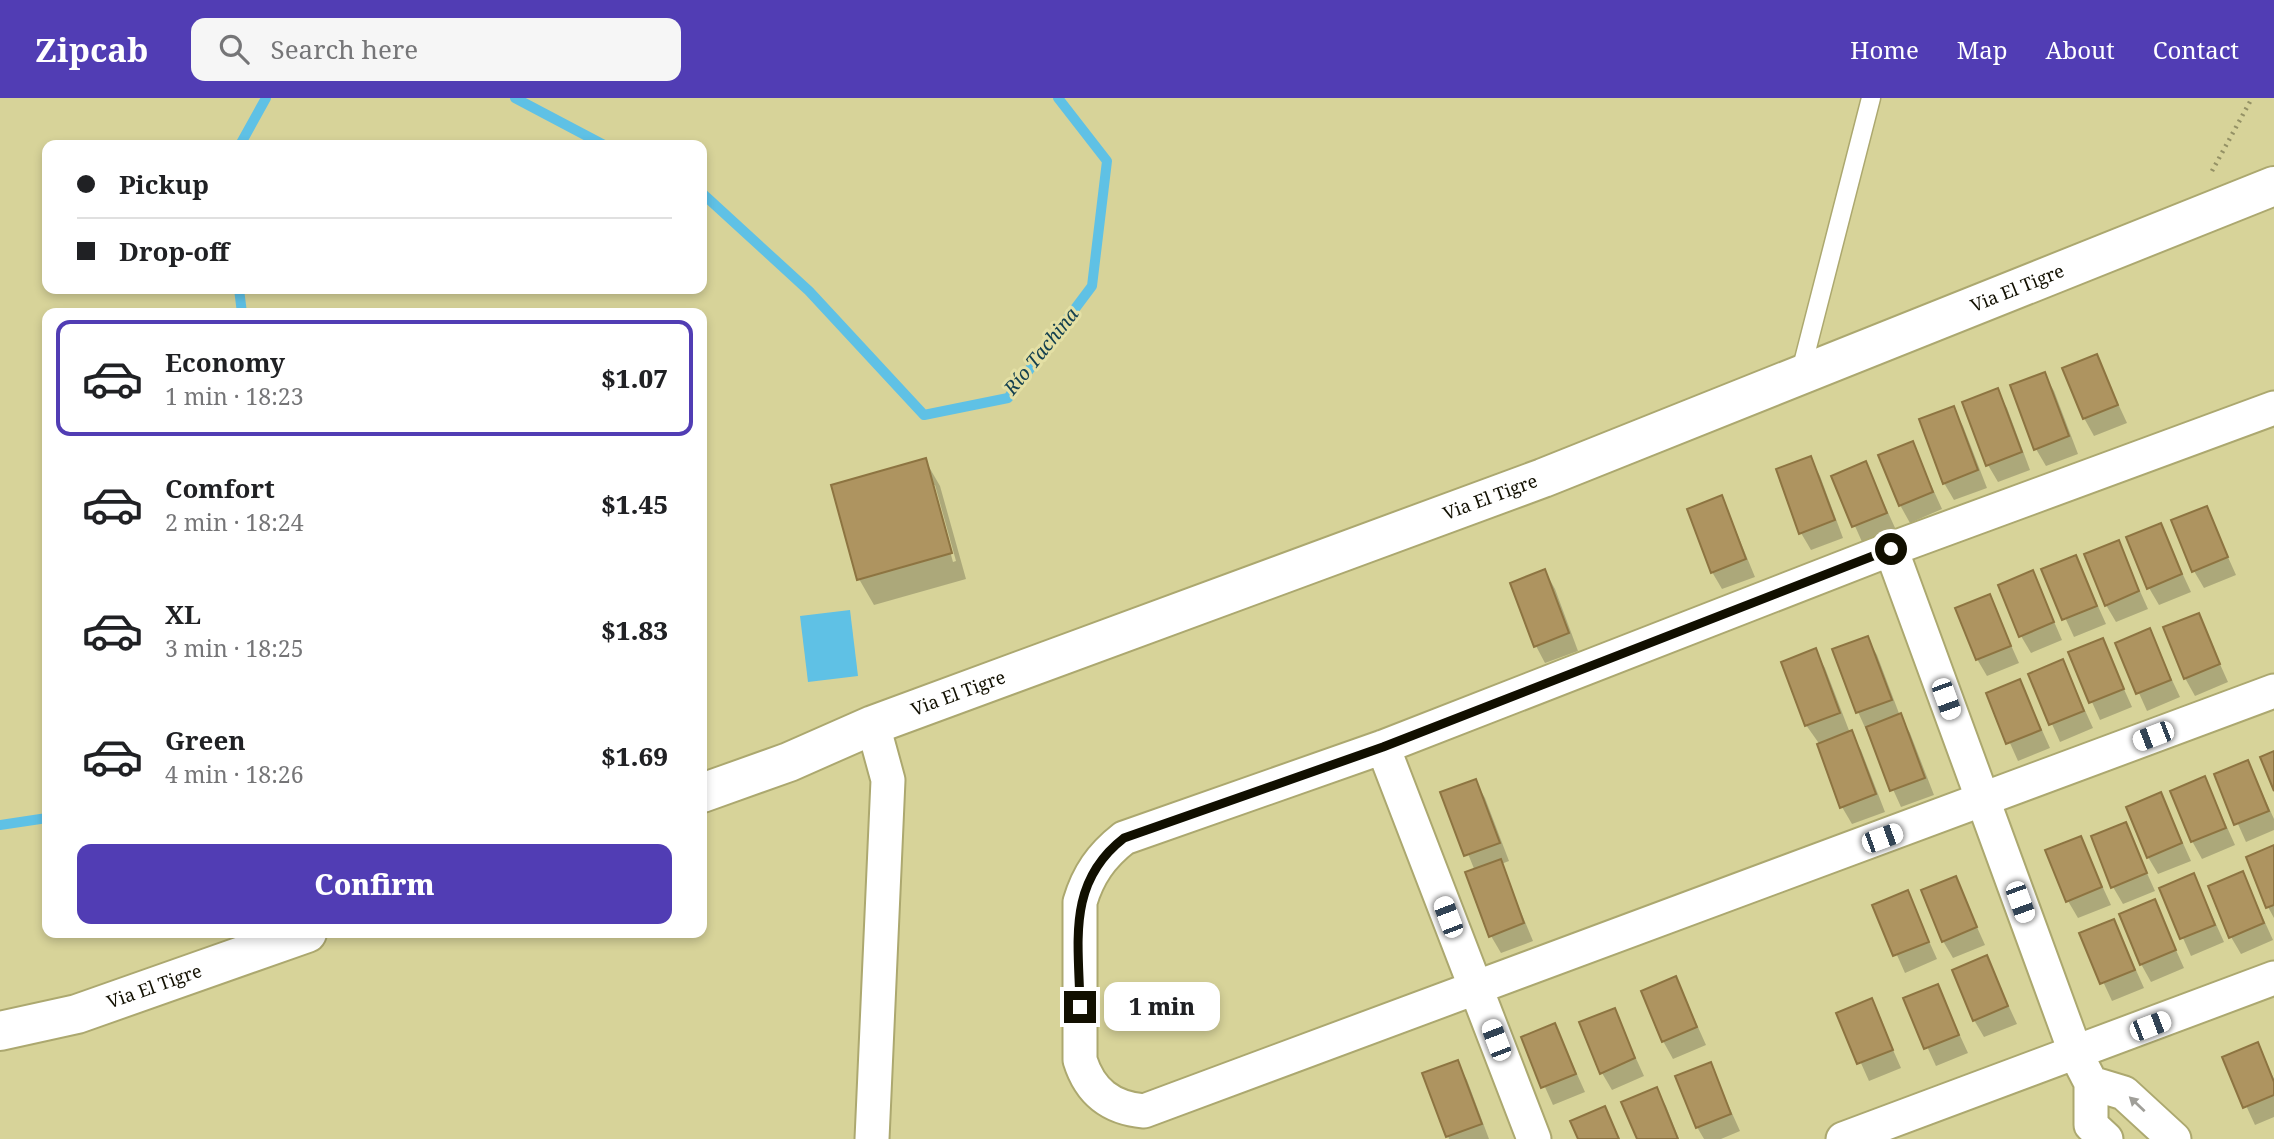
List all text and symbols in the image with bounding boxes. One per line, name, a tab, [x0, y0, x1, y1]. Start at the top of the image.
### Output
search box	[191, 18, 681, 81]
text: Zipcab	[35, 27, 149, 72]
icon: search	[215, 30, 253, 68]
text: Search here	[271, 31, 418, 67]
text: Home	[1850, 33, 1919, 66]
text: Map	[1957, 33, 2008, 66]
text: About	[2046, 33, 2115, 66]
text: Contact	[2153, 33, 2239, 66]
text: Pickup	[119, 166, 209, 202]
text: Drop-off	[119, 233, 229, 269]
street label: Via El Tigre	[1967, 258, 2067, 317]
water label: Río Tachina	[997, 302, 1084, 401]
text: Economy	[165, 344, 285, 380]
icon: car	[81, 347, 144, 410]
text: $1.07	[601, 360, 668, 396]
text: 1 min · 18:23	[165, 380, 303, 412]
street label: Via El Tigre	[1439, 468, 1540, 525]
text: Comfort	[165, 470, 275, 506]
icon: car	[81, 473, 144, 536]
text: $1.45	[601, 486, 668, 522]
text: 2 min · 18:24	[165, 506, 303, 538]
route start	[1875, 533, 1907, 565]
text: XL	[165, 596, 201, 632]
icon: car	[81, 599, 144, 662]
text: $1.83	[601, 612, 668, 648]
text: 3 min · 18:25	[165, 632, 303, 664]
street label: Via El Tigre	[907, 664, 1008, 721]
car	[1929, 676, 1964, 722]
car	[2130, 719, 2177, 753]
text: Green	[165, 722, 246, 758]
icon: car	[81, 725, 144, 788]
text: $1.69	[601, 738, 668, 774]
text: 4 min · 18:26	[165, 758, 303, 790]
car	[1859, 821, 1906, 855]
button: Confirm	[77, 844, 672, 924]
car	[2003, 879, 2038, 925]
car	[1431, 894, 1466, 940]
street label: Via El Tigre	[104, 958, 205, 1014]
callout: 1 min	[1104, 982, 1220, 1032]
text: 1 min	[1129, 990, 1195, 1022]
route end	[1064, 991, 1096, 1023]
car	[2127, 1009, 2174, 1043]
car	[1479, 1017, 1514, 1063]
one-way arrow	[2128, 1096, 2146, 1112]

